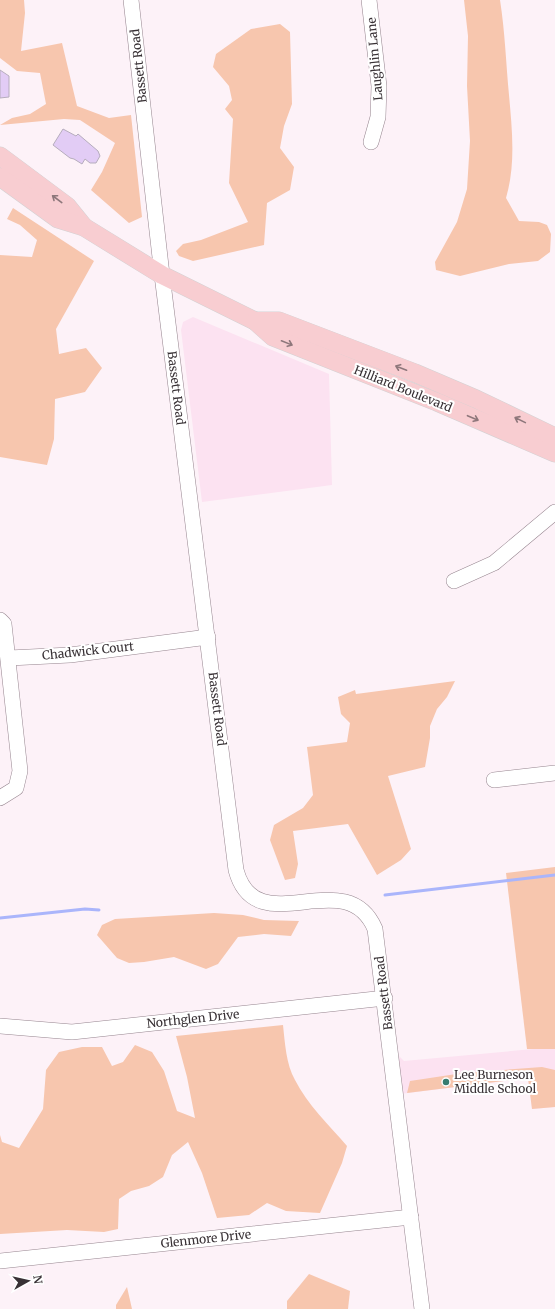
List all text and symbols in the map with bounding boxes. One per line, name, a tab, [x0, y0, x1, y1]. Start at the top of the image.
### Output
street label: Laughlin Lane	[363, 17, 386, 101]
street label: Bassett Road	[127, 28, 150, 104]
one-way arrow	[52, 195, 63, 203]
one-way arrow	[281, 339, 293, 347]
street label: Bassett Road	[165, 350, 188, 426]
street label: Hilliard Boulevard	[352, 362, 454, 415]
one-way arrow	[396, 363, 408, 371]
one-way arrow	[466, 414, 478, 422]
one-way arrow	[514, 416, 526, 423]
street label: Chadwick Court	[41, 638, 135, 663]
street label: Bassett Road	[206, 671, 229, 747]
street label: Bassett Road	[372, 955, 395, 1031]
street label: Northglen Drive	[146, 1006, 240, 1031]
place label: Lee Burneson Middle School	[454, 1067, 536, 1096]
marker: Lee Burneson Middle School	[441, 1077, 451, 1087]
street label: Glenmore Drive	[160, 1226, 252, 1251]
north arrow	[8, 1261, 48, 1301]
text: N	[30, 1274, 45, 1285]

